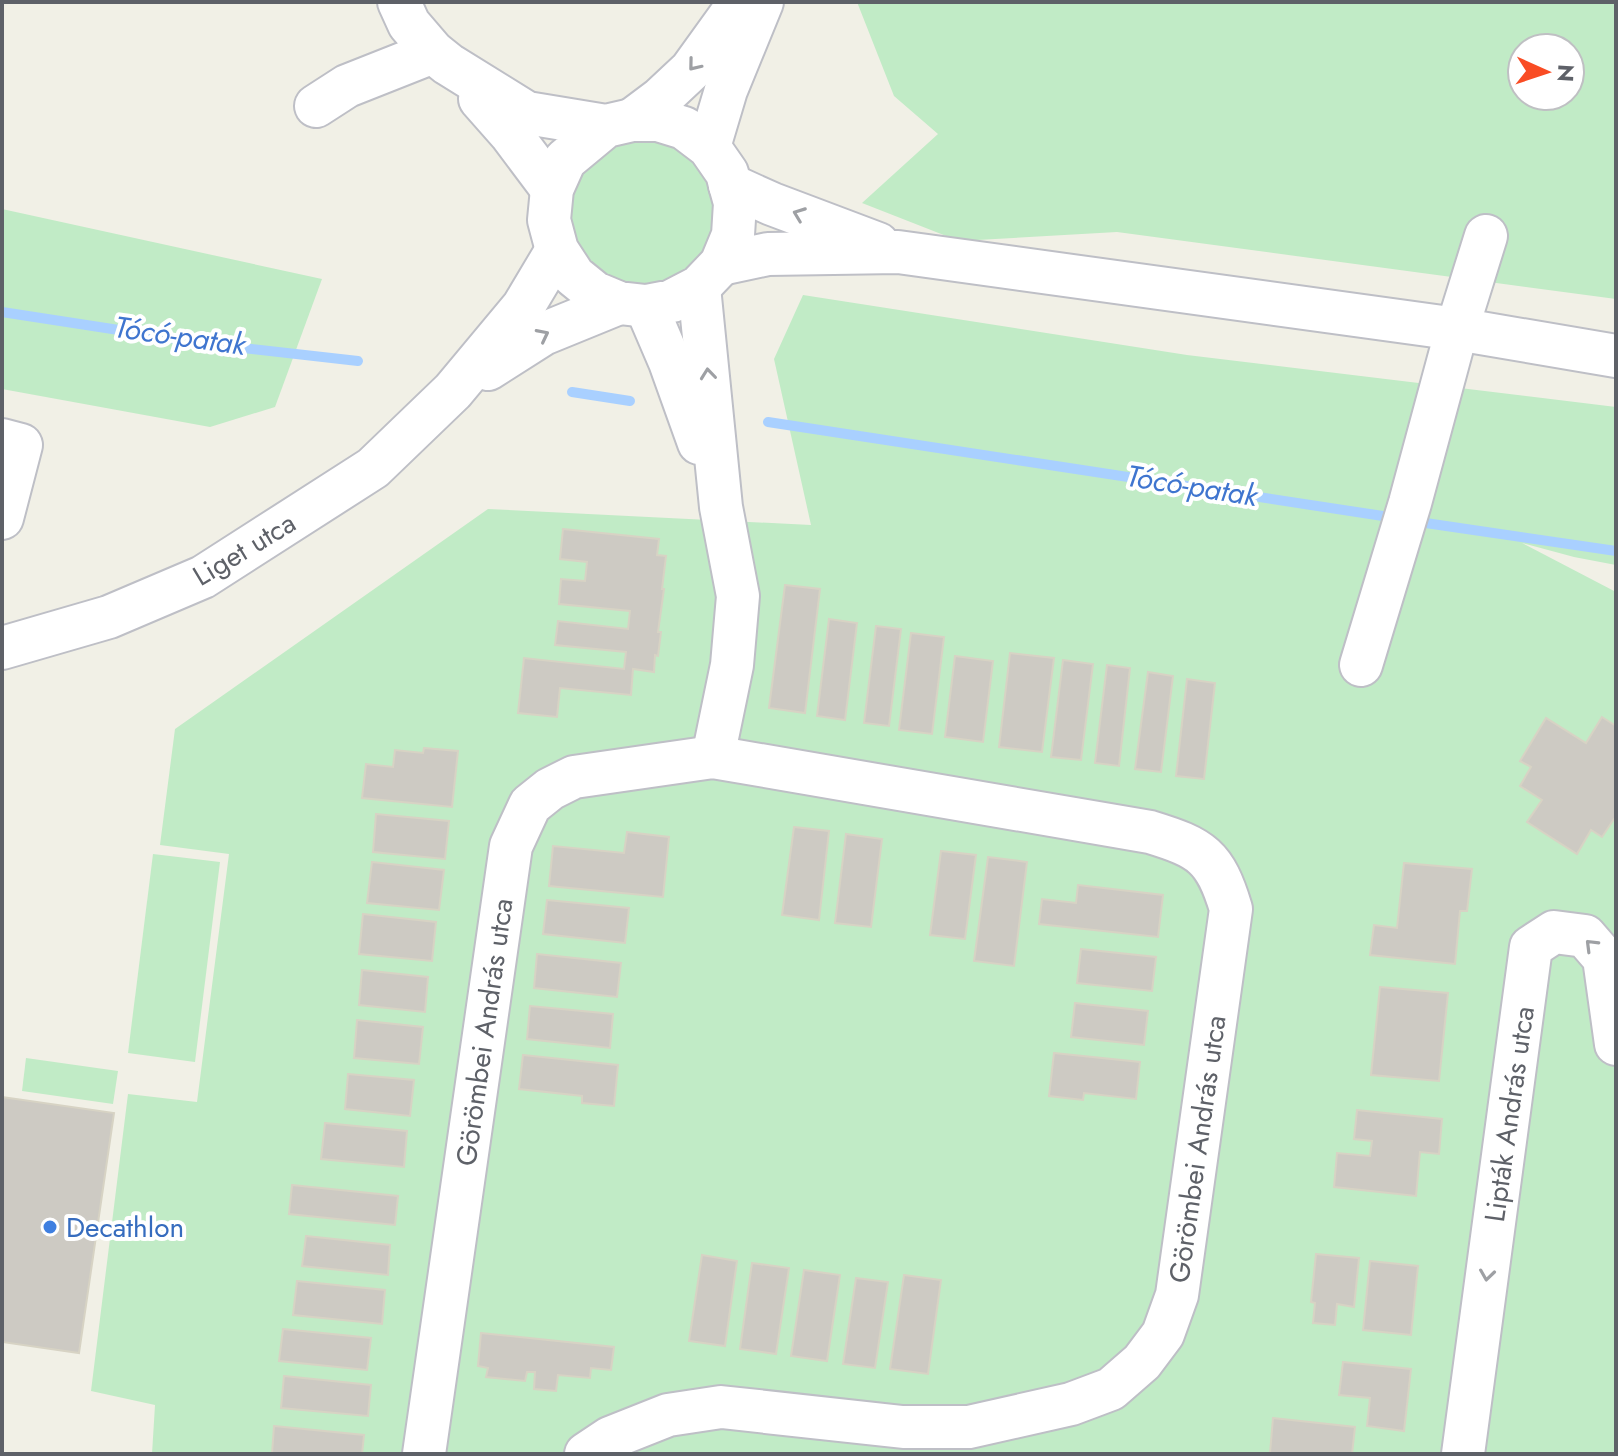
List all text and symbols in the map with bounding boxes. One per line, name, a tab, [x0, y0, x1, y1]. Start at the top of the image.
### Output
north arrow	[1506, 32, 1586, 112]
one-way arrow	[689, 55, 703, 70]
text: N	[1550, 63, 1582, 83]
one-way arrow	[793, 207, 807, 224]
water label: Tócó-patak	[112, 305, 250, 366]
one-way arrow	[534, 330, 549, 345]
one-way arrow	[700, 367, 717, 380]
water label: Tócó-patak	[1124, 454, 1262, 517]
street label: Liget utca	[185, 503, 304, 596]
street label: Görömbei András utca	[445, 896, 524, 1168]
one-way arrow	[1586, 939, 1601, 954]
street label: Lipták András utca	[1474, 1004, 1545, 1224]
street label: Görömbei András utca	[1158, 1013, 1237, 1285]
place label: Decathlon	[66, 1207, 184, 1248]
marker: Decathlon	[41, 1218, 59, 1236]
one-way arrow	[1479, 1268, 1496, 1281]

